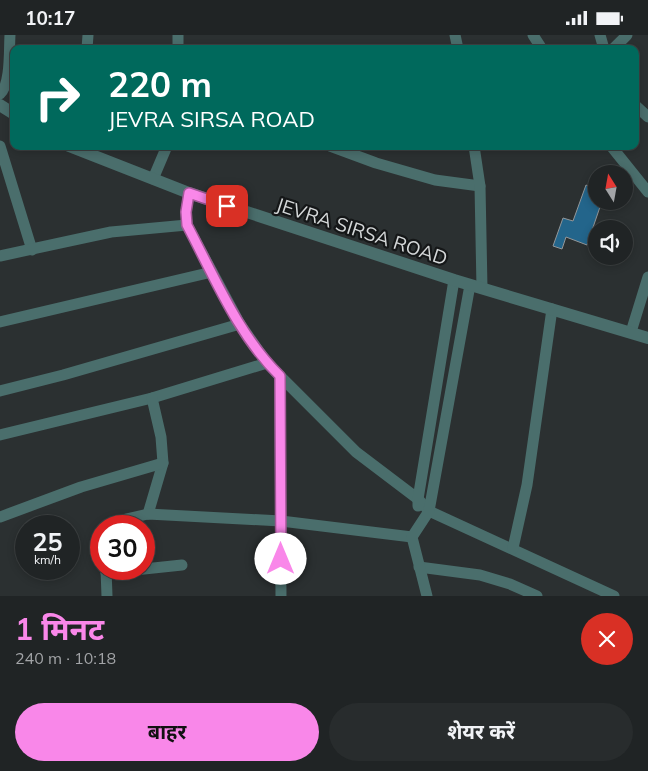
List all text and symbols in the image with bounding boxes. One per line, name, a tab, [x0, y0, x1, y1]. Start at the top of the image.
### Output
text: 10:17	[25, 6, 75, 30]
text: 220 m	[108, 62, 212, 106]
icon: right	[25, 65, 90, 130]
text: JEVRA SIRSA ROAD	[108, 105, 315, 133]
north arrow	[588, 165, 632, 210]
map controls	[588, 165, 633, 265]
pin	[206, 185, 248, 227]
icon: arrive	[213, 192, 241, 220]
street label: JEVRA SIRSA ROAD	[273, 192, 451, 270]
button: sound	[588, 220, 633, 265]
speed limit sign: 30	[90, 515, 155, 580]
text: 25	[32, 526, 63, 557]
position arrow	[254, 532, 306, 584]
text: km/h	[34, 552, 61, 567]
text: 1 मिनट	[15, 610, 104, 648]
button: close	[581, 613, 633, 665]
text: 240 m · 10:18	[15, 648, 116, 668]
button: बाहर	[15, 703, 319, 761]
button: शेयर करें	[329, 703, 633, 761]

